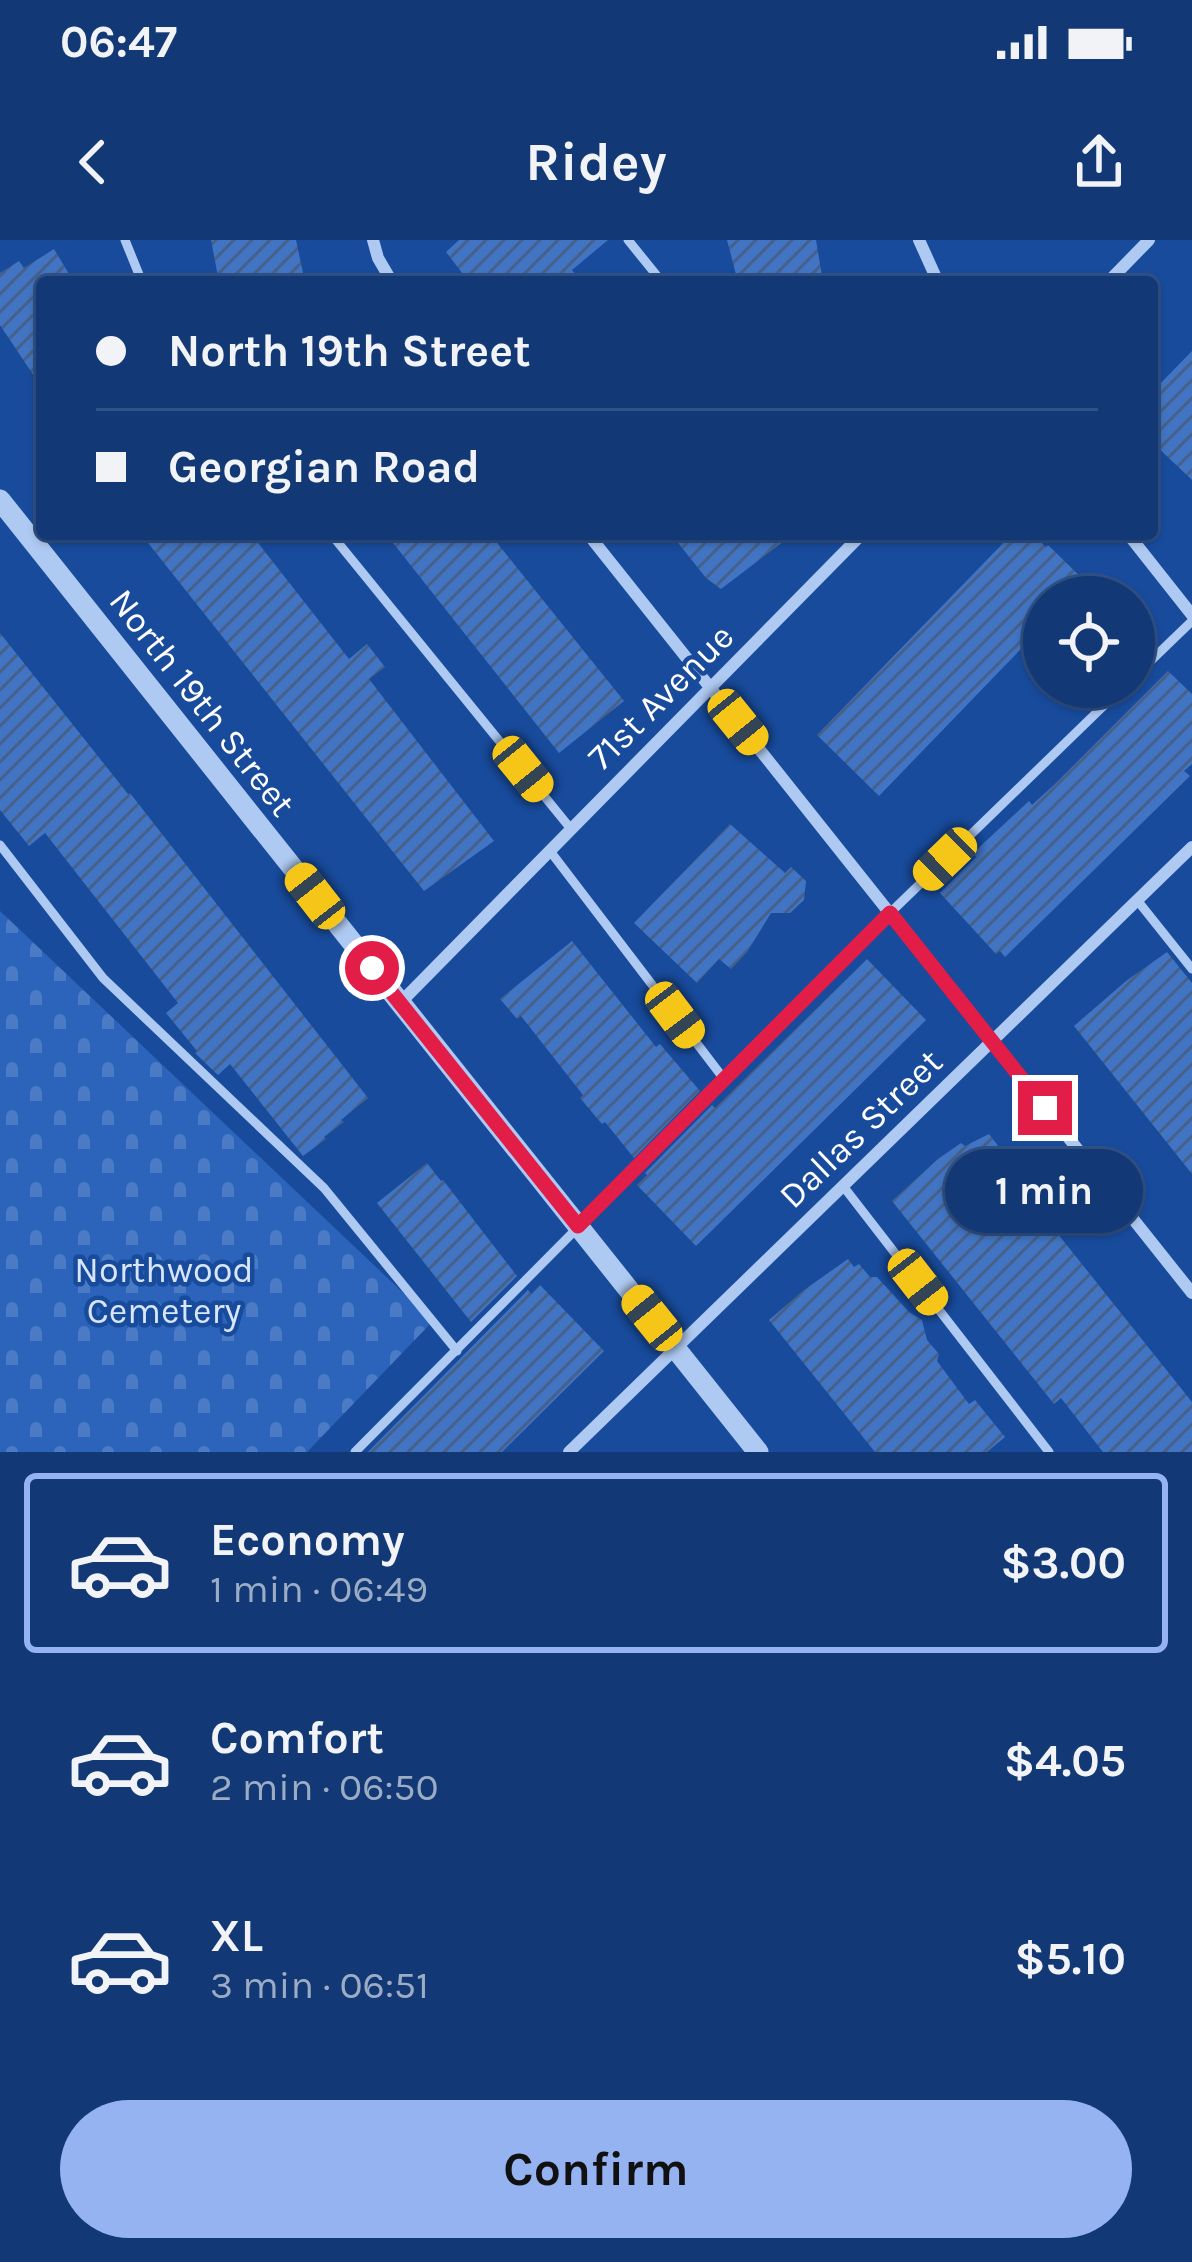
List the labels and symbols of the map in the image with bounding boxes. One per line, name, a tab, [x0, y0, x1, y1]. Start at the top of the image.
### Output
street label: North 19th Street	[101, 581, 304, 825]
street label: 71st Avenue	[579, 615, 742, 778]
car	[701, 683, 775, 761]
car	[486, 730, 560, 808]
car	[907, 821, 983, 897]
car	[279, 857, 351, 935]
route start	[345, 941, 399, 995]
car	[639, 975, 711, 1055]
street label: Dallas Street	[771, 1041, 951, 1217]
route end	[1018, 1081, 1072, 1135]
callout: 1 min	[946, 1150, 1144, 1234]
car	[882, 1243, 954, 1321]
park label: Northwood Cemetery	[74, 1249, 254, 1332]
car	[615, 1279, 689, 1357]

